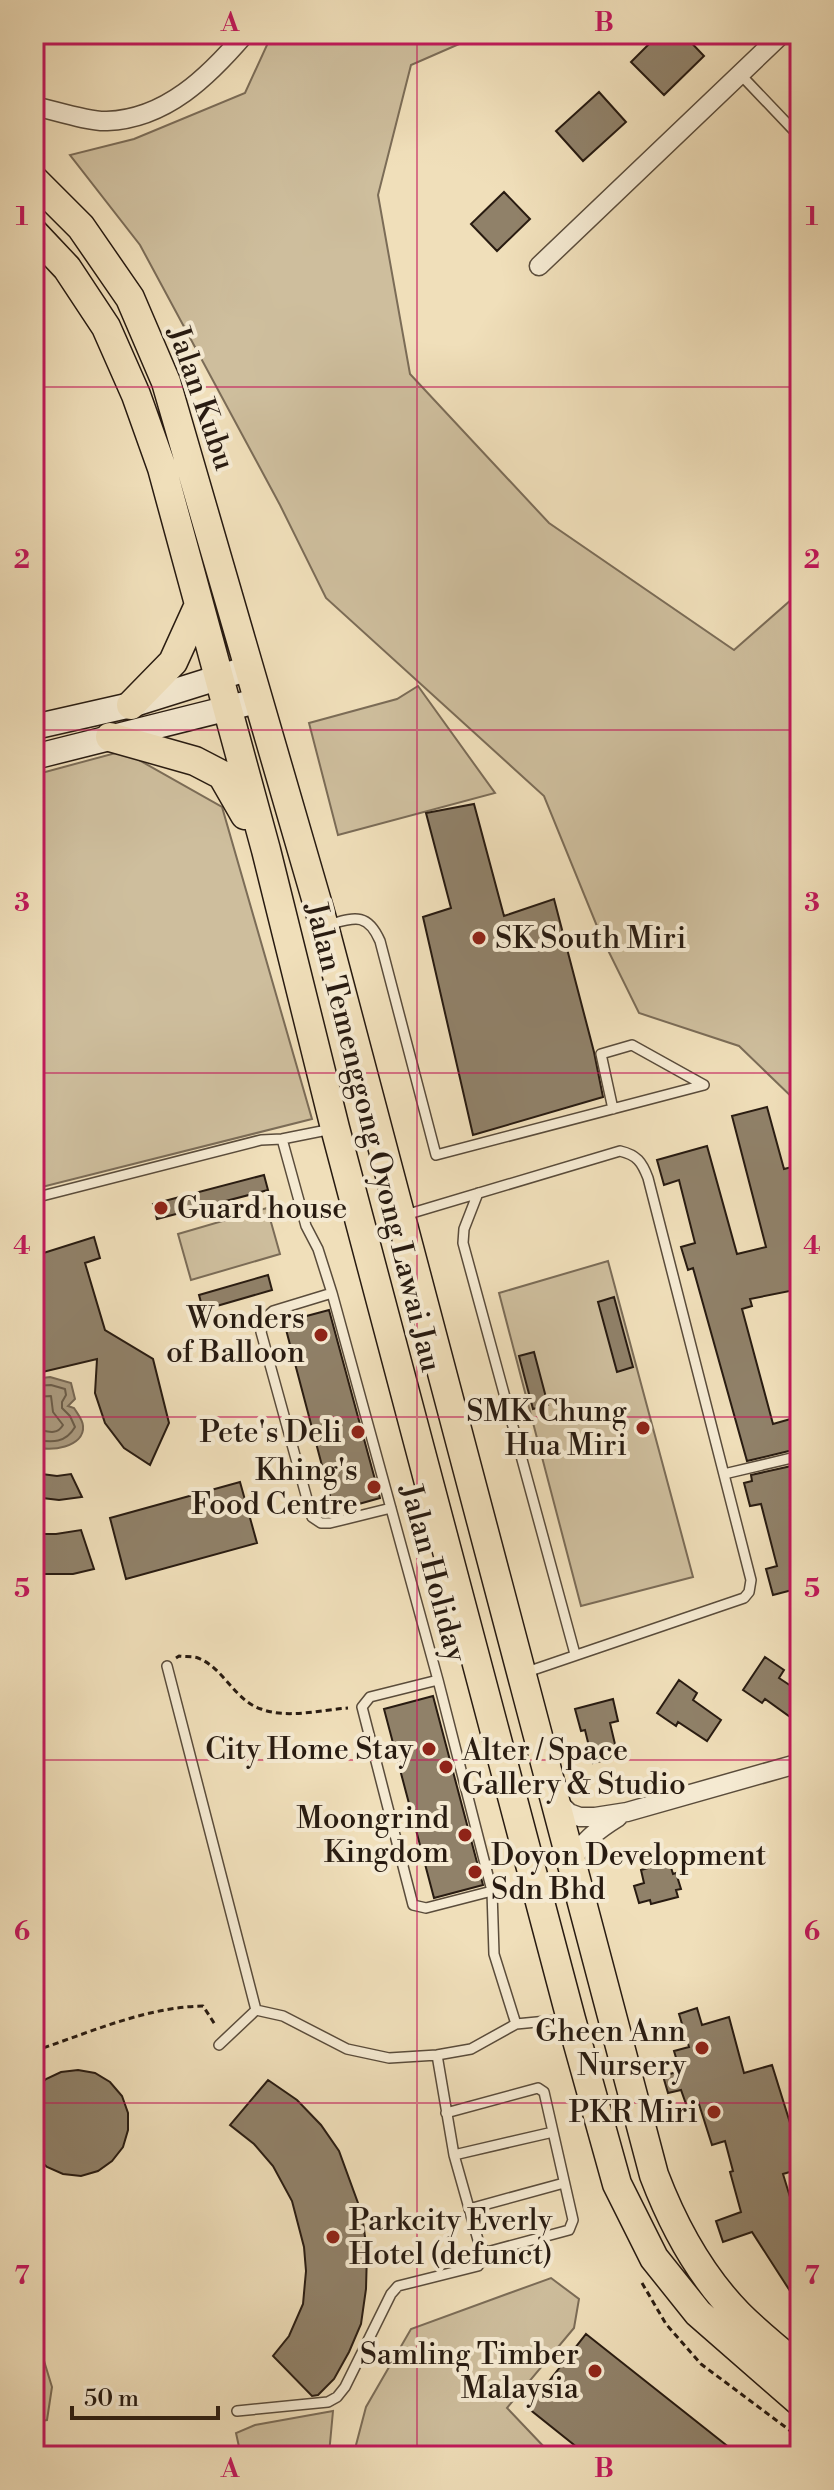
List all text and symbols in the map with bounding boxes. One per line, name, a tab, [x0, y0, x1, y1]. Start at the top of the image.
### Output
text: A	[220, 7, 240, 39]
text: B	[594, 7, 614, 39]
text: 1	[16, 201, 29, 233]
text: 1	[806, 201, 819, 233]
street label: Jalan Kubu	[158, 320, 243, 475]
text: 2	[14, 544, 30, 576]
text: 2	[804, 544, 820, 576]
text: 3	[14, 887, 30, 919]
text: 3	[804, 887, 820, 919]
street label: Jalan Temenggong Oyong Lawai Jau	[296, 898, 450, 1376]
place label: SK South Miri	[495, 920, 686, 958]
marker: SK South Miri	[470, 929, 488, 947]
place label: Guard house	[177, 1190, 347, 1228]
marker: Guard house	[152, 1199, 170, 1217]
text: 4	[13, 1230, 31, 1262]
text: 4	[803, 1230, 821, 1262]
place label: Wonders of Balloon	[166, 1300, 305, 1372]
marker: Wonders of Balloon	[312, 1326, 330, 1344]
place label: SMK Chung Hua Miri	[466, 1393, 627, 1465]
place label: Pete's Deli	[199, 1414, 342, 1452]
marker: SMK Chung Hua Miri	[634, 1419, 652, 1437]
marker: Pete's Deli	[349, 1423, 367, 1441]
place label: Khing's Food Centre	[191, 1452, 358, 1524]
marker: Khing's Food Centre	[365, 1478, 383, 1496]
street label: Jalan Holiday	[391, 1479, 475, 1667]
text: 5	[14, 1573, 30, 1605]
text: 5	[804, 1573, 820, 1605]
place label: City Home Stay	[205, 1731, 413, 1769]
place label: Alter / Space Gallery & Studio	[461, 1732, 686, 1804]
marker: City Home Stay	[420, 1740, 438, 1758]
marker: Alter / Space Gallery & Studio	[437, 1758, 455, 1776]
place label: Moongrind Kingdom	[296, 1800, 449, 1872]
marker: Moongrind Kingdom	[456, 1826, 474, 1844]
place label: Doyon Development Sdn Bhd	[491, 1837, 767, 1909]
marker: Doyon Development Sdn Bhd	[466, 1863, 484, 1881]
text: 6	[14, 1916, 30, 1948]
text: 6	[804, 1916, 820, 1948]
place label: Gheen Ann Nursery	[535, 2013, 686, 2085]
marker: Gheen Ann Nursery	[693, 2039, 711, 2057]
place label: PKR Miri	[569, 2094, 698, 2132]
marker: PKR Miri	[705, 2103, 723, 2121]
place label: Parkcity Everly Hotel (defunct)	[349, 2202, 553, 2274]
marker: Parkcity Everly Hotel (defunct)	[324, 2228, 342, 2246]
text: 7	[14, 2260, 30, 2292]
text: 7	[804, 2260, 820, 2292]
place label: Samling Timber Malaysia	[360, 2336, 580, 2408]
marker: Samling Timber Malaysia	[586, 2362, 604, 2380]
scale bar	[72, 2370, 218, 2420]
text: 50 m	[84, 2384, 139, 2414]
text: A	[220, 2453, 240, 2485]
text: B	[594, 2453, 614, 2485]

